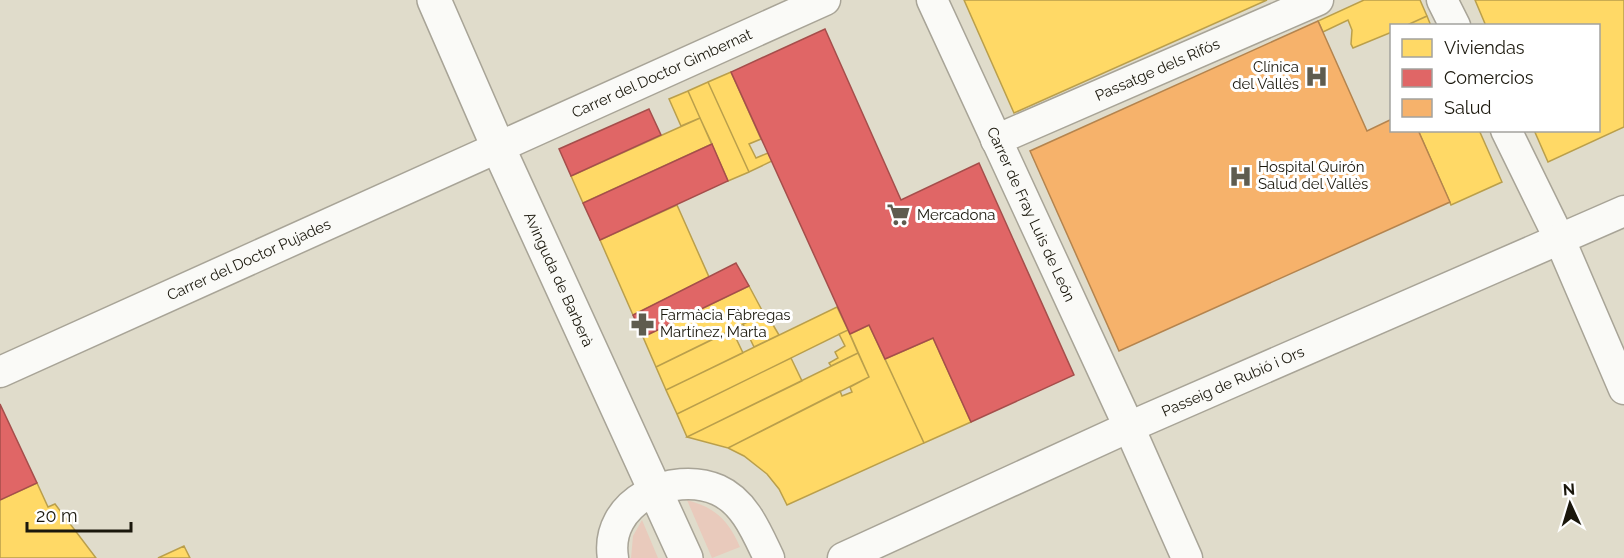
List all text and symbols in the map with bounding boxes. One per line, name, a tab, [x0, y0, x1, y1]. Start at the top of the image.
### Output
legend	[1390, 24, 1600, 132]
street label: Carrer del Doctor Gimbernat	[569, 25, 755, 122]
street label: Passatge dels Rifós	[1092, 35, 1223, 105]
text: Viviendas	[1444, 37, 1525, 58]
place label: Clínica del Vallès	[1232, 58, 1299, 93]
hospital icon: Clínica del Vallès	[1304, 63, 1330, 89]
text: Comercios	[1444, 67, 1534, 88]
text: Salud	[1444, 97, 1492, 118]
street label: Carrer de Fray Luis de León	[983, 124, 1079, 305]
place label: Hospital Quirón Salud del Vallès	[1258, 158, 1368, 193]
hospital icon: Hospital Quirón Salud del Vallès	[1227, 163, 1253, 189]
supermarket icon: Mercadona	[886, 202, 912, 228]
place label: Mercadona	[917, 206, 995, 224]
street label: Avinguda de Barberà	[520, 209, 597, 350]
street label: Carrer del Doctor Pujades	[164, 215, 334, 305]
place label: Farmàcia Fàbregas Martínez, Marta	[660, 306, 791, 341]
pharmacy icon: Farmàcia Fàbregas Martínez, Marta	[629, 311, 655, 337]
street label: Passeig de Rubió i Ors	[1159, 343, 1307, 421]
north arrow	[1540, 474, 1600, 534]
text: N	[1562, 480, 1576, 499]
scale bar	[27, 495, 130, 533]
text: 20 m	[36, 505, 78, 526]

